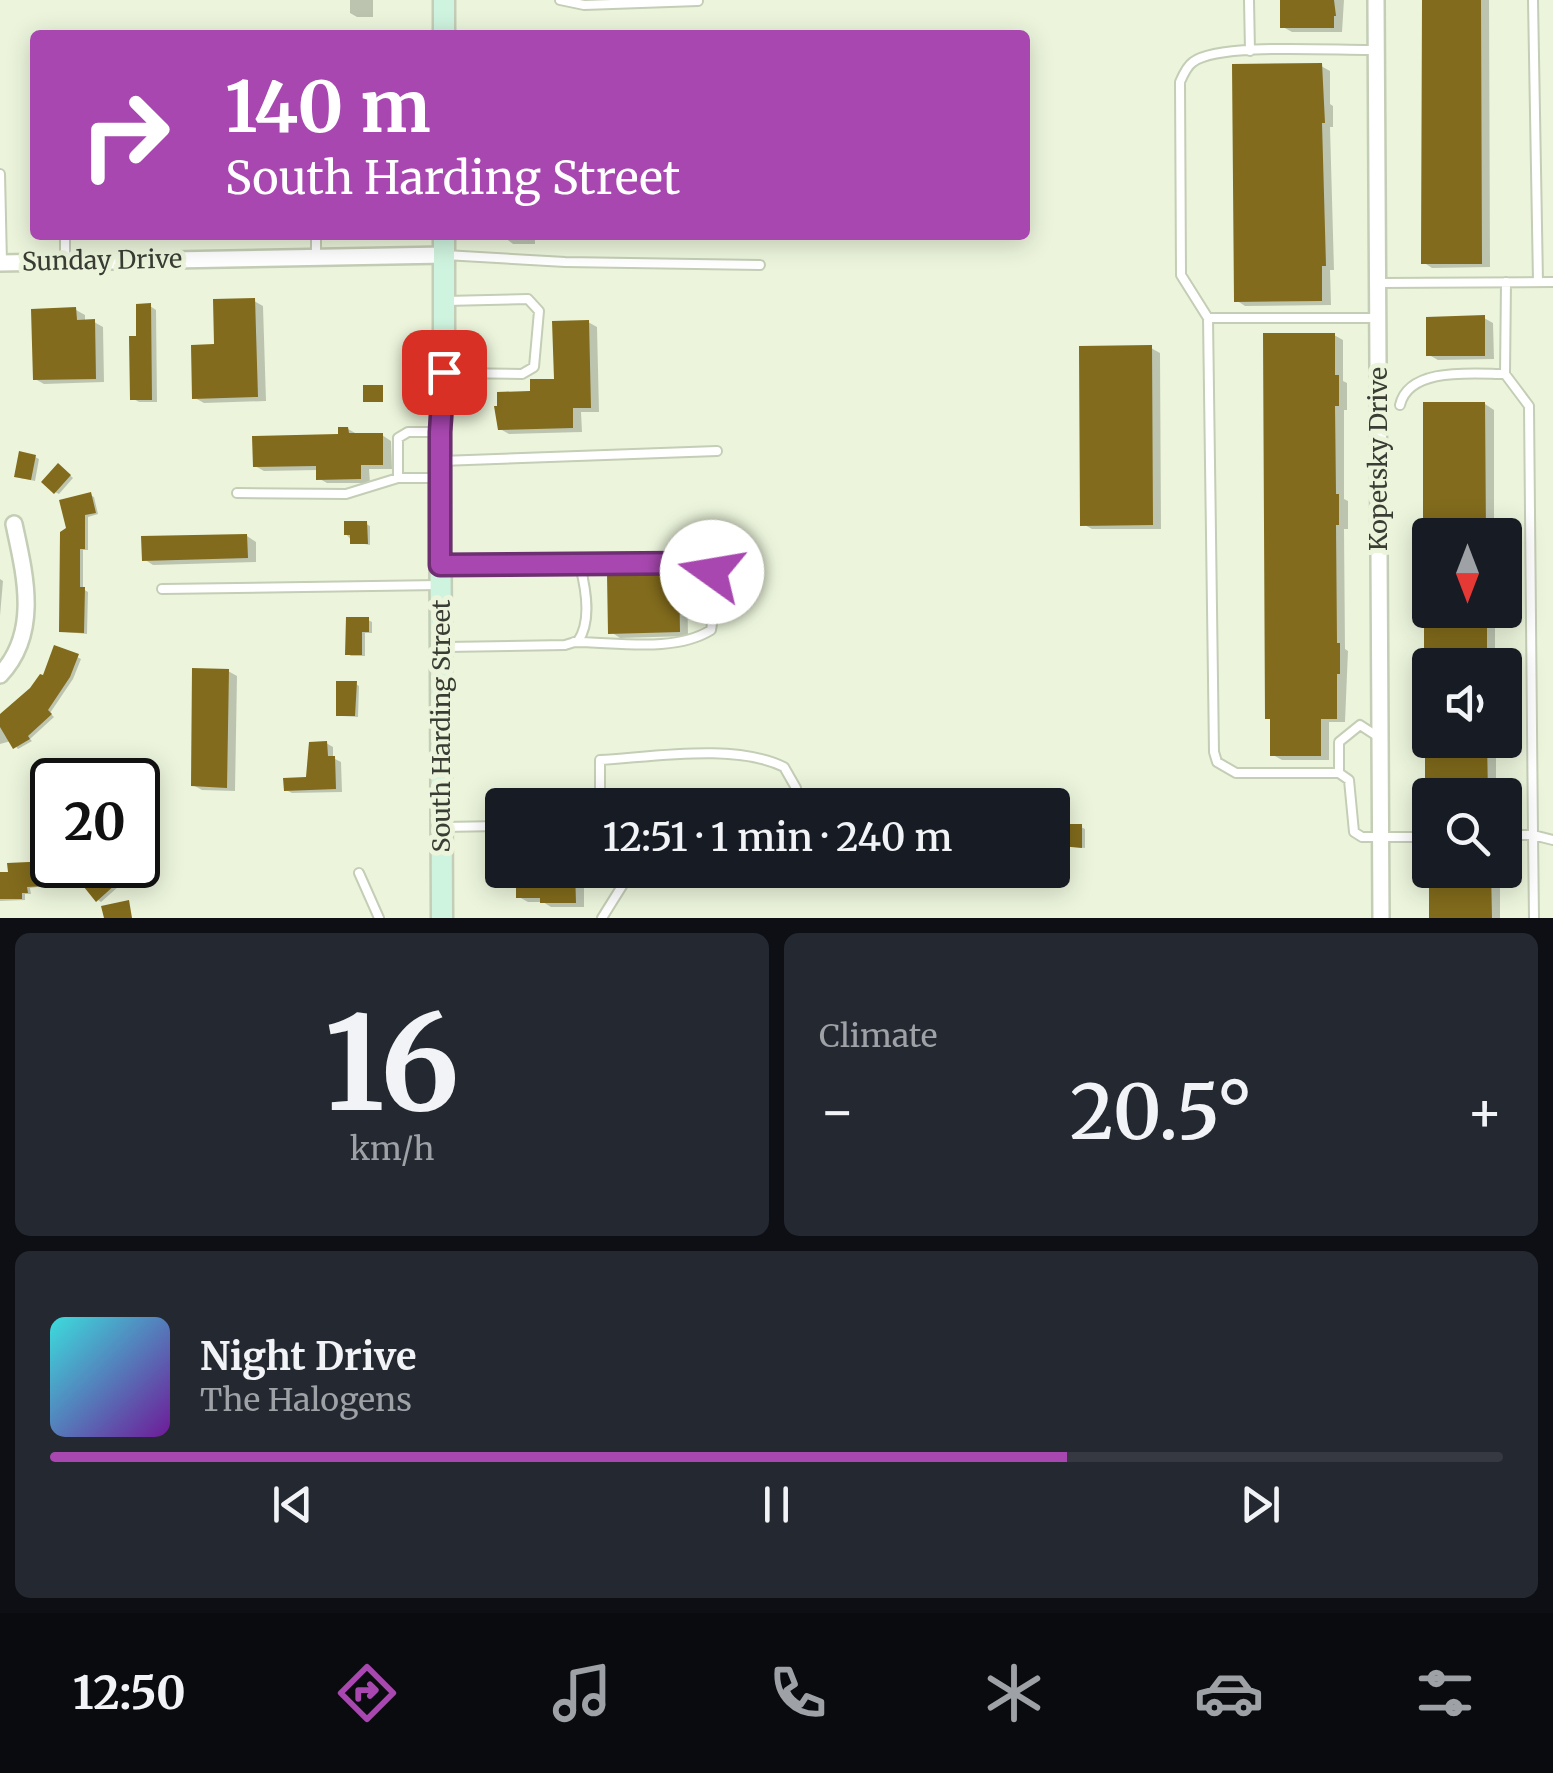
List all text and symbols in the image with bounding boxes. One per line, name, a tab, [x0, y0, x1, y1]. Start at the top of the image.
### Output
text: 140 m	[225, 63, 431, 151]
icon: right	[60, 70, 190, 200]
text: South Harding Street	[225, 150, 680, 206]
street label: Sunday Drive	[22, 243, 182, 277]
pin	[402, 330, 487, 415]
icon: arrive	[417, 345, 472, 400]
street label: Kopetsky Drive	[1362, 367, 1394, 551]
north arrow	[1412, 518, 1522, 628]
map controls	[1412, 518, 1522, 888]
position arrow	[660, 520, 764, 624]
street label: South Harding Street	[425, 599, 457, 853]
button: sound	[1412, 648, 1522, 758]
speed limit sign: 20	[30, 758, 160, 888]
button: search	[1412, 778, 1522, 888]
text: 12:51 · 1 min · 240 m	[603, 814, 952, 861]
text: 16	[324, 982, 460, 1145]
text: Climate	[819, 1016, 937, 1056]
text: 20.5°	[1070, 1065, 1252, 1159]
text: −	[819, 1077, 856, 1146]
text: +	[1466, 1077, 1503, 1146]
text: km/h	[350, 1129, 434, 1169]
text: Night Drive	[200, 1333, 417, 1380]
text: The Halogens	[200, 1380, 412, 1420]
icon: previous	[265, 1477, 320, 1532]
icon: pause	[749, 1477, 804, 1532]
icon: next	[1233, 1477, 1288, 1532]
icon: directions	[332, 1658, 402, 1728]
icon: music	[547, 1658, 617, 1728]
icon: phone	[763, 1658, 833, 1728]
icon: climate	[979, 1658, 1049, 1728]
icon: car	[1194, 1658, 1264, 1728]
icon: filters	[1410, 1658, 1480, 1728]
text: 12:50	[73, 1665, 186, 1721]

